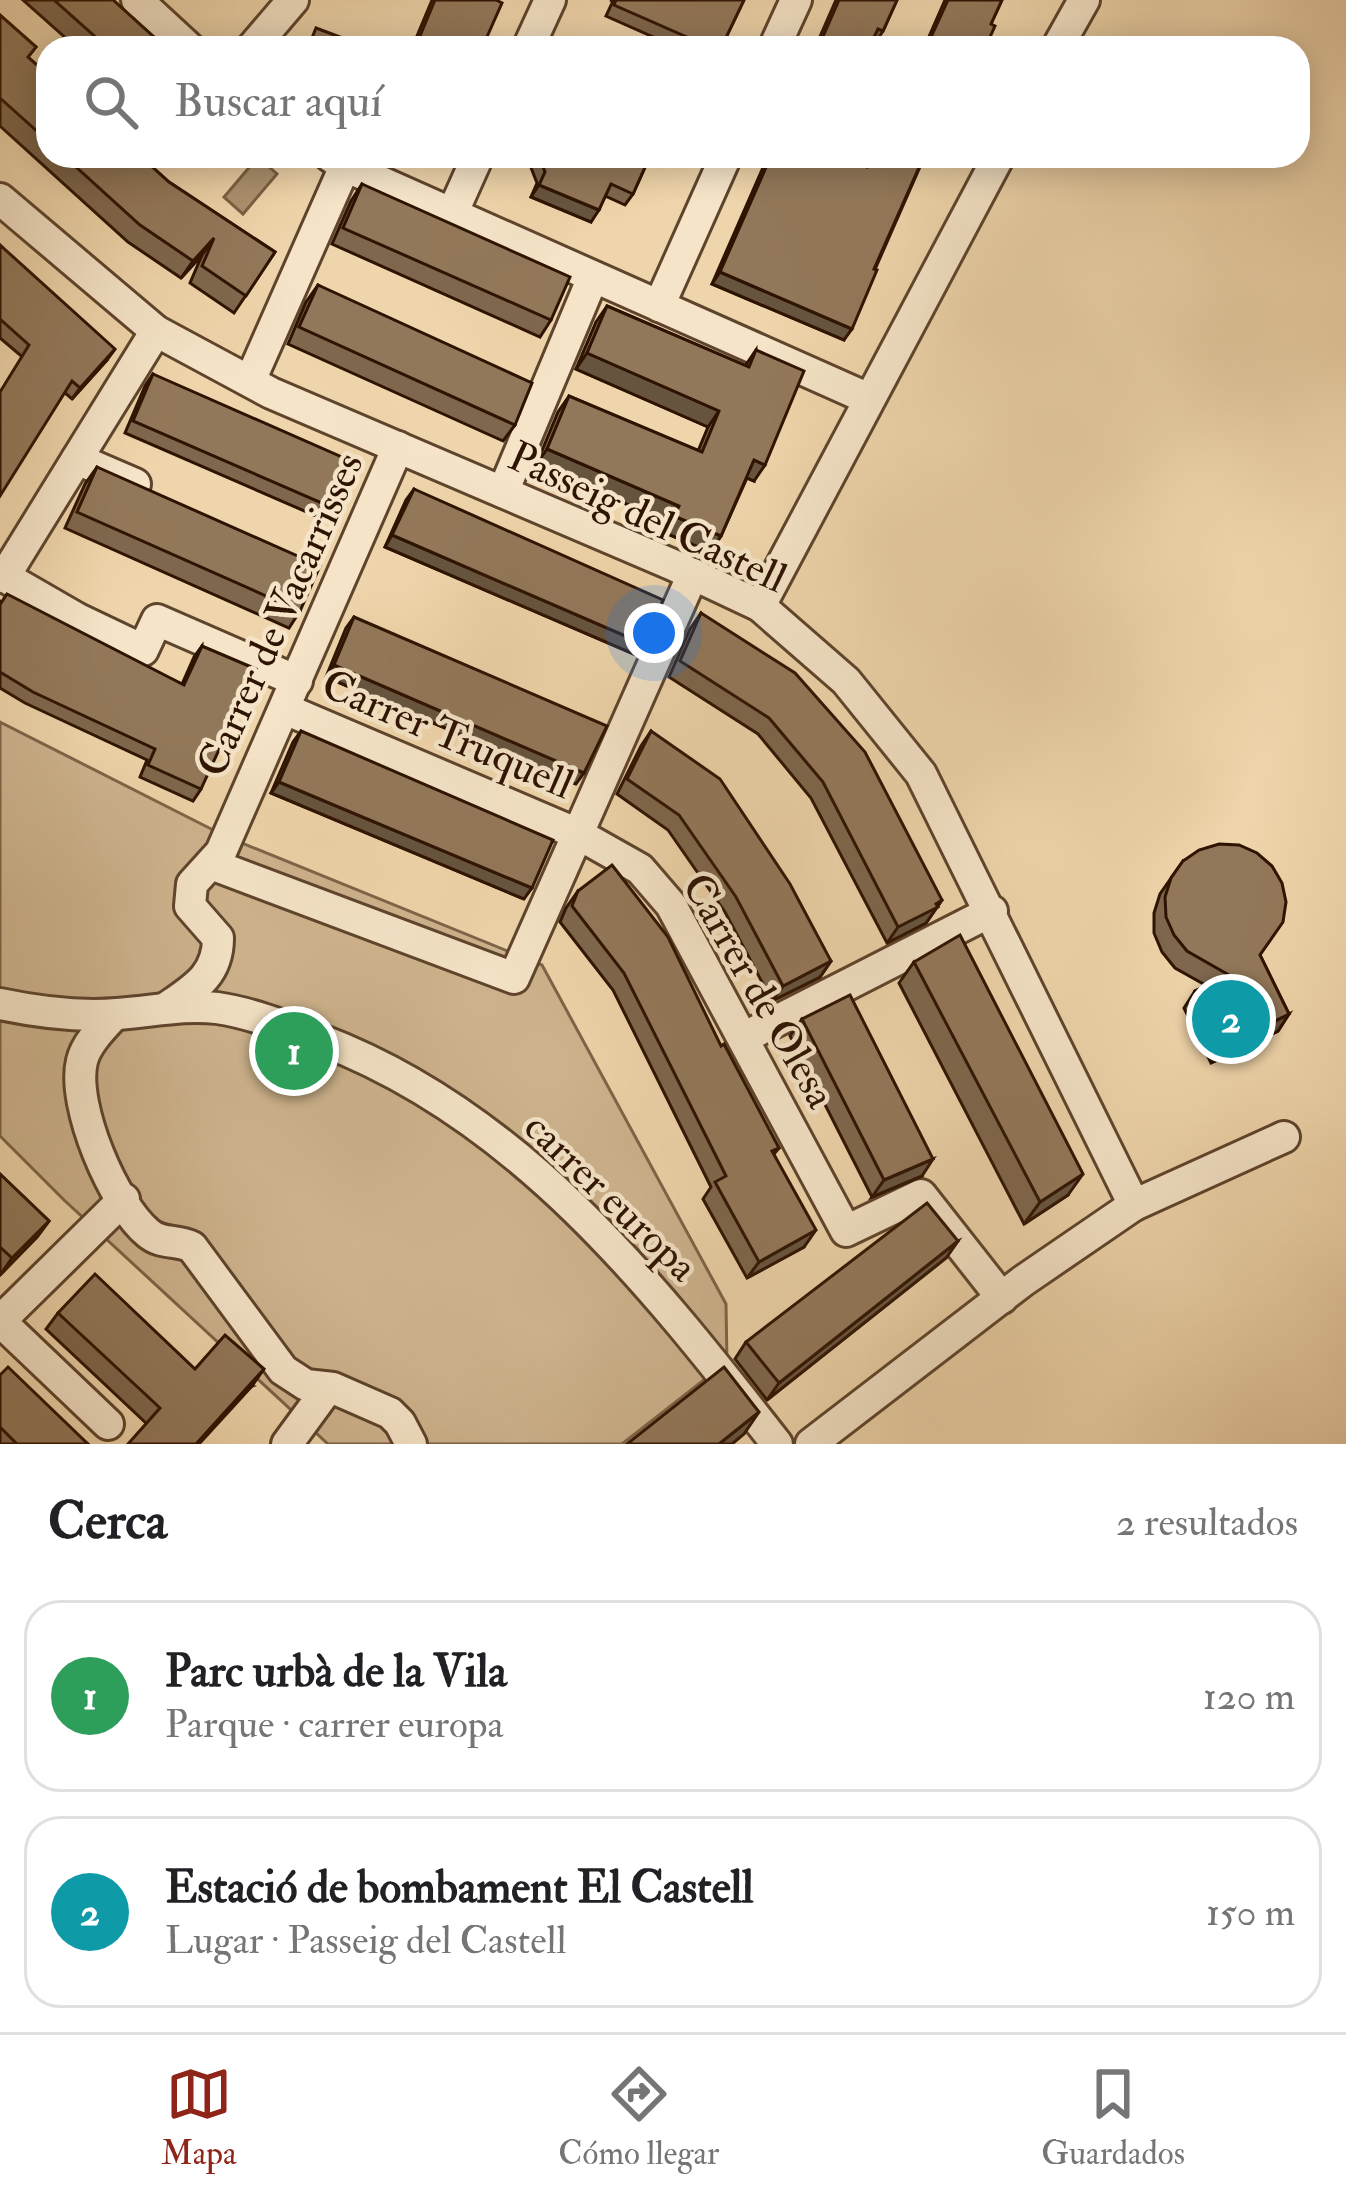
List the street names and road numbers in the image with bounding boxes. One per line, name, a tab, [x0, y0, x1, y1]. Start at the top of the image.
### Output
street label: Passeig del Castell	[500, 431, 795, 605]
street label: Carrer de Vacarrisses	[186, 445, 376, 785]
street label: Carrer Truquell	[314, 659, 581, 811]
street label: Carrer de Olesa	[670, 865, 847, 1118]
street label: carrer europa	[513, 1102, 709, 1293]

